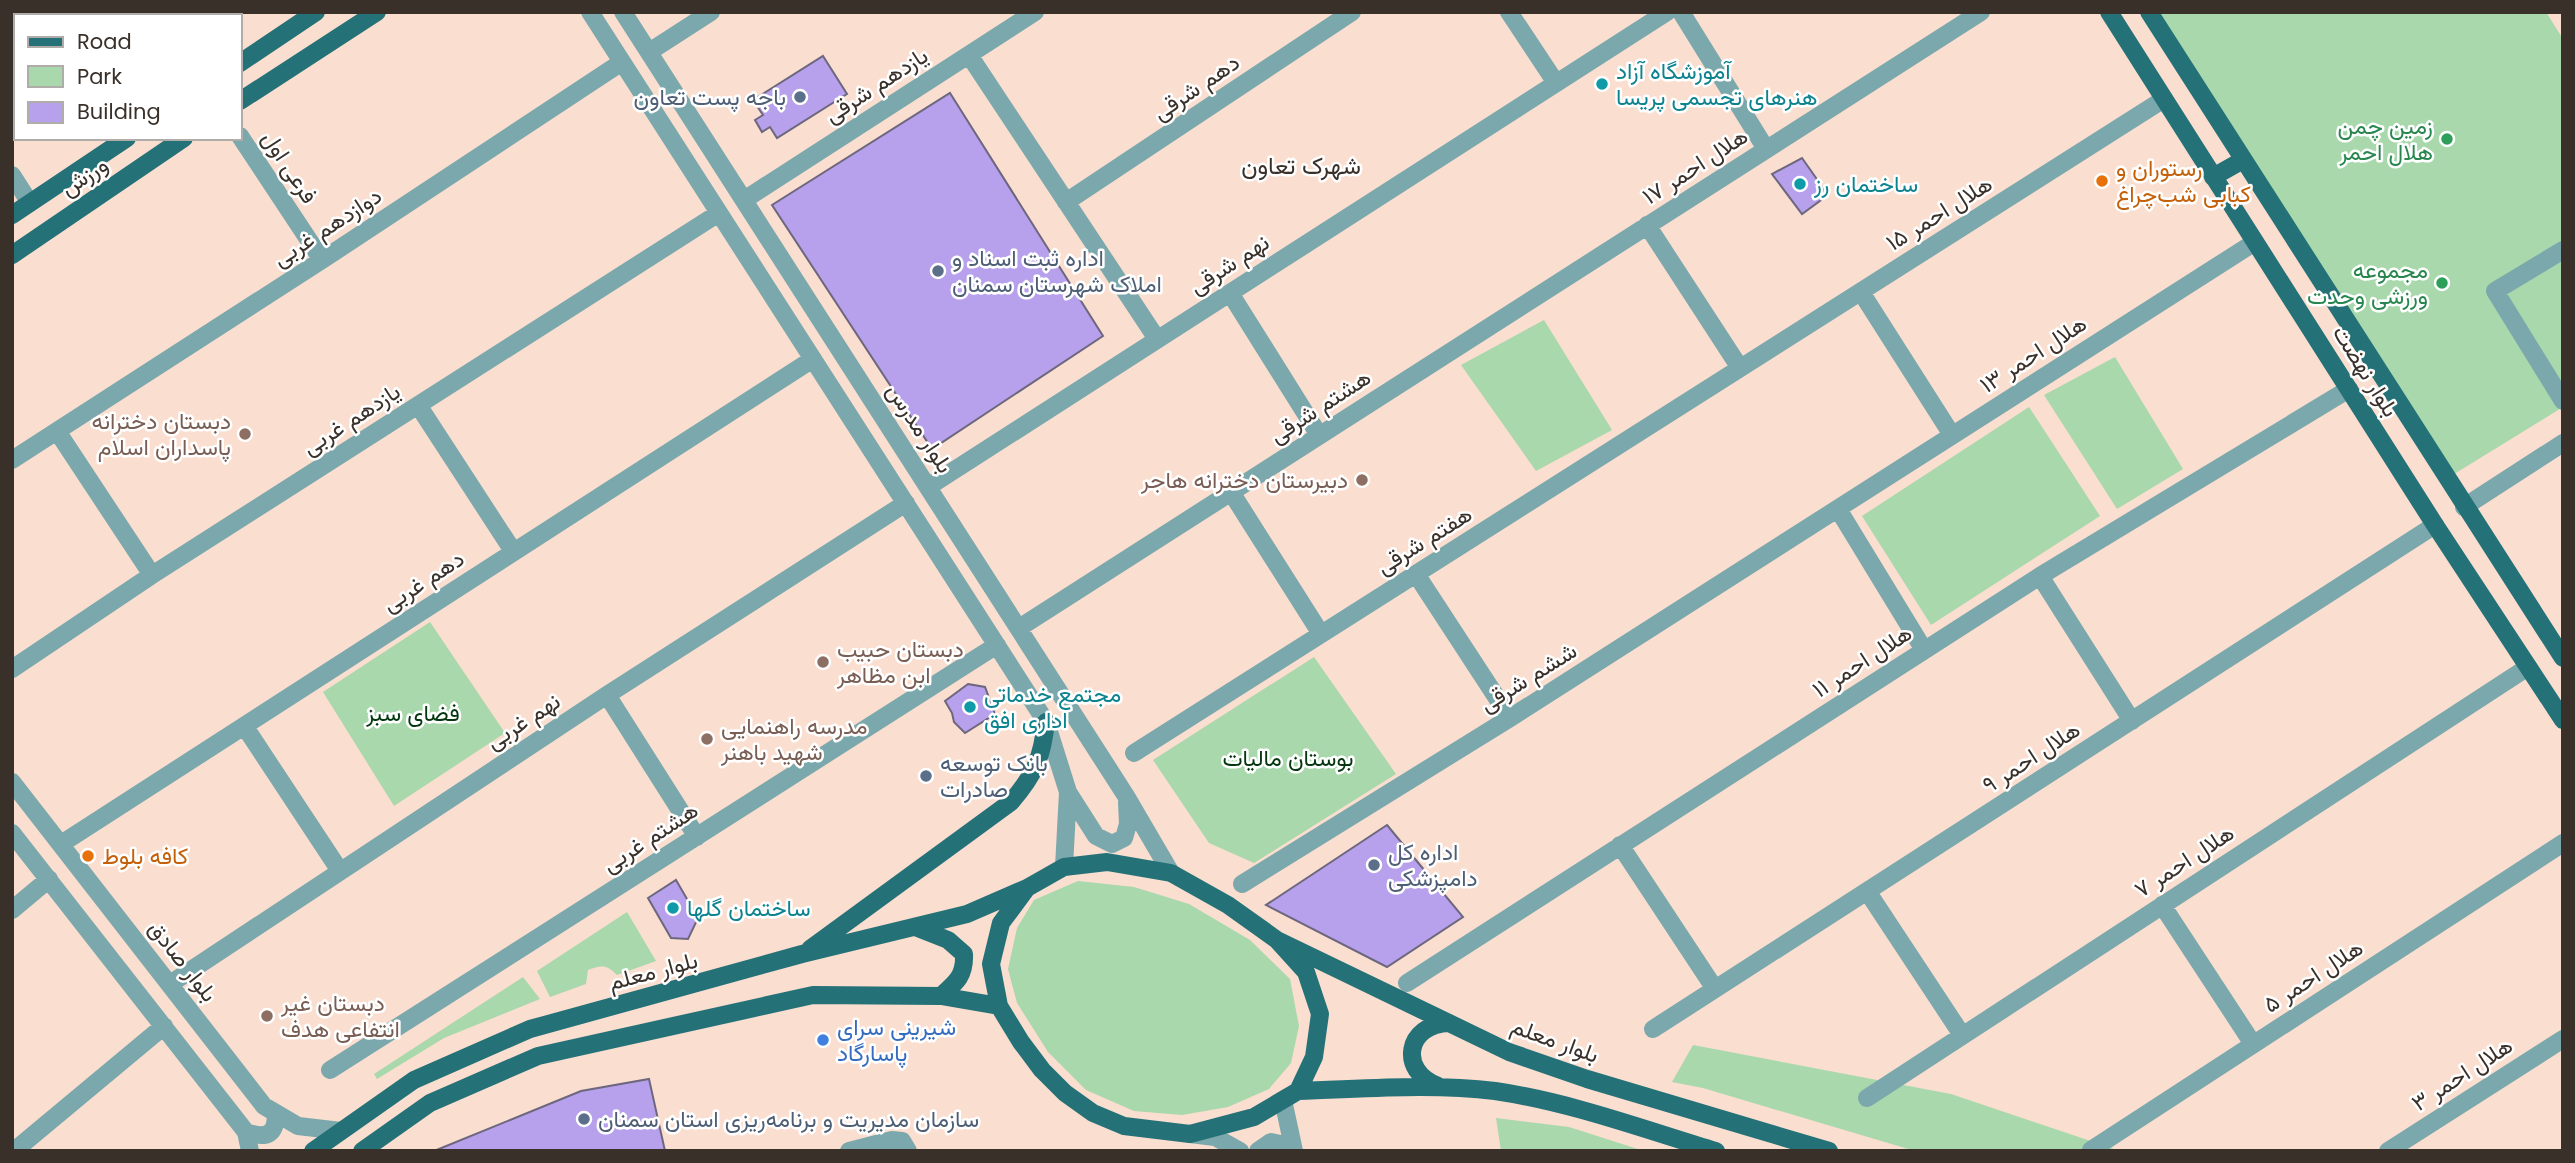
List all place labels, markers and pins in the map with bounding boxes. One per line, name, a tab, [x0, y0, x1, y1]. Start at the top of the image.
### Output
place label: آموزشگاه آزاد هنرهای تجسمی پریسا	[1616, 55, 1817, 113]
marker: آموزشگاه آزاد هنرهای تجسمی پریسا	[1594, 76, 1610, 92]
place label: باجه پست تعاون	[634, 81, 786, 113]
marker: باجه پست تعاون	[792, 89, 808, 105]
place label: زمین چمن هلال احمر	[2338, 110, 2433, 168]
marker: زمین چمن هلال احمر	[2439, 131, 2455, 147]
place label: رستوران و کبابی شب‌چراغ	[2116, 152, 2251, 210]
place label: ساختمان رز	[1813, 168, 1918, 200]
marker: رستوران و کبابی شب‌چراغ	[2094, 173, 2110, 189]
marker: ساختمان رز	[1792, 176, 1808, 192]
place label: اداره ثبت اسناد و املاک شهرستان سمنان	[952, 242, 1162, 300]
place label: مجموعه ورزشی وحدت	[2307, 254, 2428, 312]
marker: اداره ثبت اسناد و املاک شهرستان سمنان	[930, 263, 946, 279]
marker: مجموعه ورزشی وحدت	[2434, 275, 2450, 291]
place label: دبستان دخترانه پاسداران اسلام	[91, 405, 231, 463]
marker: دبستان دخترانه پاسداران اسلام	[237, 426, 253, 442]
place label: دبیرستان دخترانه هاجر	[1140, 464, 1348, 496]
marker: دبیرستان دخترانه هاجر	[1354, 472, 1370, 488]
place label: دبستان حبیب ابن مظاهر	[836, 633, 964, 691]
marker: دبستان حبیب ابن مظاهر	[815, 654, 831, 670]
place label: مجتمع خدماتی اداری افق	[984, 678, 1121, 736]
marker: مجتمع خدماتی اداری افق	[962, 699, 978, 715]
place label: مدرسه راهنمایی شهید باهنر	[720, 710, 868, 768]
marker: مدرسه راهنمایی شهید باهنر	[699, 731, 715, 747]
place label: بانک توسعه صادرات	[940, 747, 1048, 805]
marker: بانک توسعه صادرات	[918, 768, 934, 784]
place label: اداره کل دامپزشکی	[1388, 836, 1478, 894]
place label: کافه بلوط	[102, 840, 188, 872]
marker: کافه بلوط	[80, 848, 96, 864]
marker: اداره کل دامپزشکی	[1366, 857, 1382, 873]
place label: ساختمان گلها	[687, 892, 811, 924]
marker: ساختمان گلها	[665, 900, 681, 916]
place label: دبستان غیر انتفاعی هدف	[280, 987, 400, 1045]
marker: دبستان غیر انتفاعی هدف	[259, 1008, 275, 1024]
place label: شیرینی سرای پاسارگاد	[837, 1011, 956, 1069]
marker: شیرینی سرای پاسارگاد	[815, 1032, 831, 1048]
place label: سازمان مدیریت و برنامه‌ریزی استان سمنان	[598, 1103, 979, 1135]
marker: سازمان مدیریت و برنامه‌ریزی استان سمنان	[576, 1111, 592, 1127]

